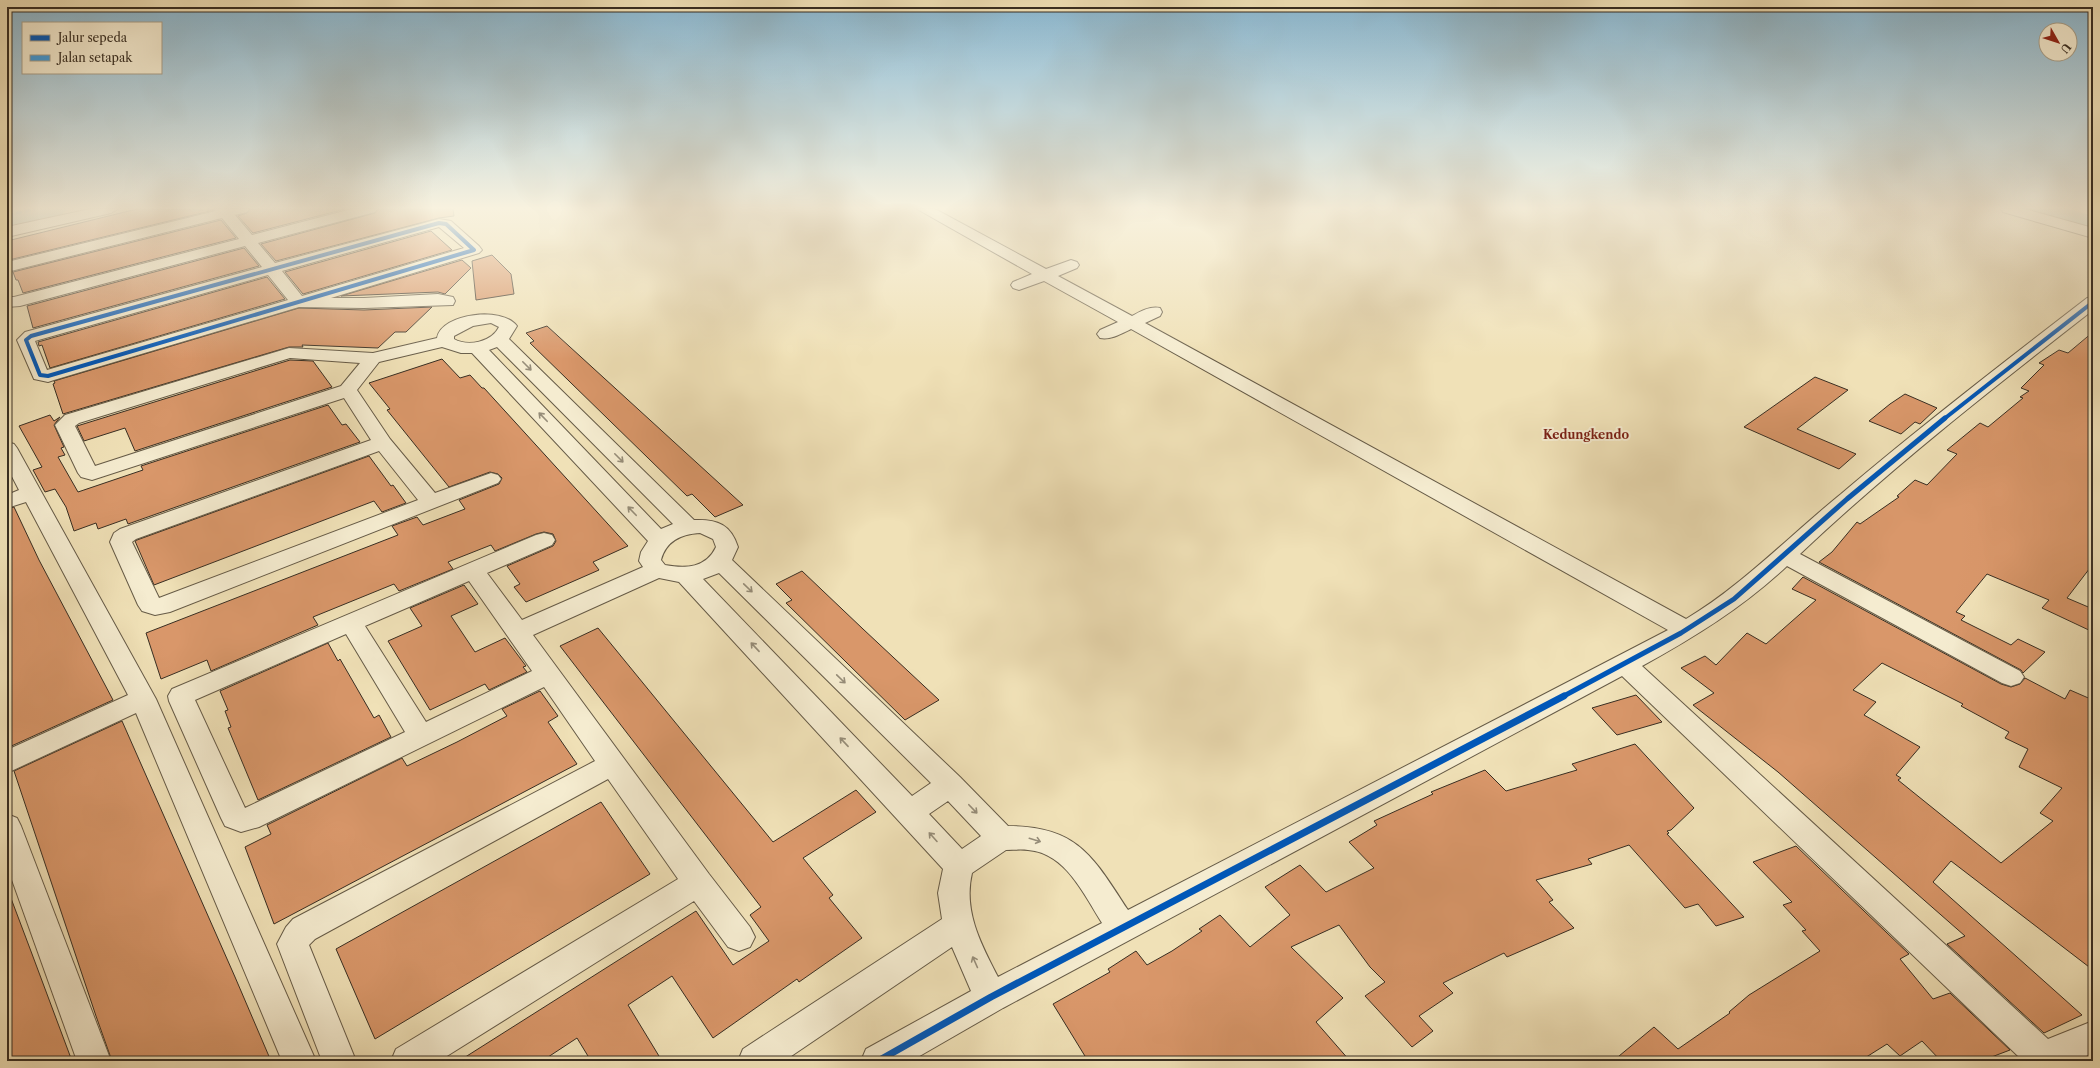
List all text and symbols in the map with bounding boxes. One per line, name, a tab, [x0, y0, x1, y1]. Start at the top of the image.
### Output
legend	[22, 22, 162, 74]
north arrow	[2038, 22, 2078, 62]
text: Jalur sepeda	[56, 30, 128, 45]
text: U	[2057, 40, 2074, 56]
text: Jalan setapak	[56, 50, 133, 65]
one-way arrow	[522, 361, 532, 371]
one-way arrow	[538, 412, 547, 422]
district label: Kedungkendo	[1543, 427, 1629, 442]
one-way arrow	[614, 453, 624, 463]
one-way arrow	[628, 507, 637, 517]
one-way arrow	[743, 583, 753, 593]
one-way arrow	[750, 642, 759, 652]
one-way arrow	[836, 674, 846, 684]
one-way arrow	[839, 737, 849, 747]
one-way arrow	[968, 804, 978, 814]
one-way arrow	[929, 832, 938, 842]
one-way arrow	[1029, 837, 1042, 844]
one-way arrow	[971, 956, 978, 968]

